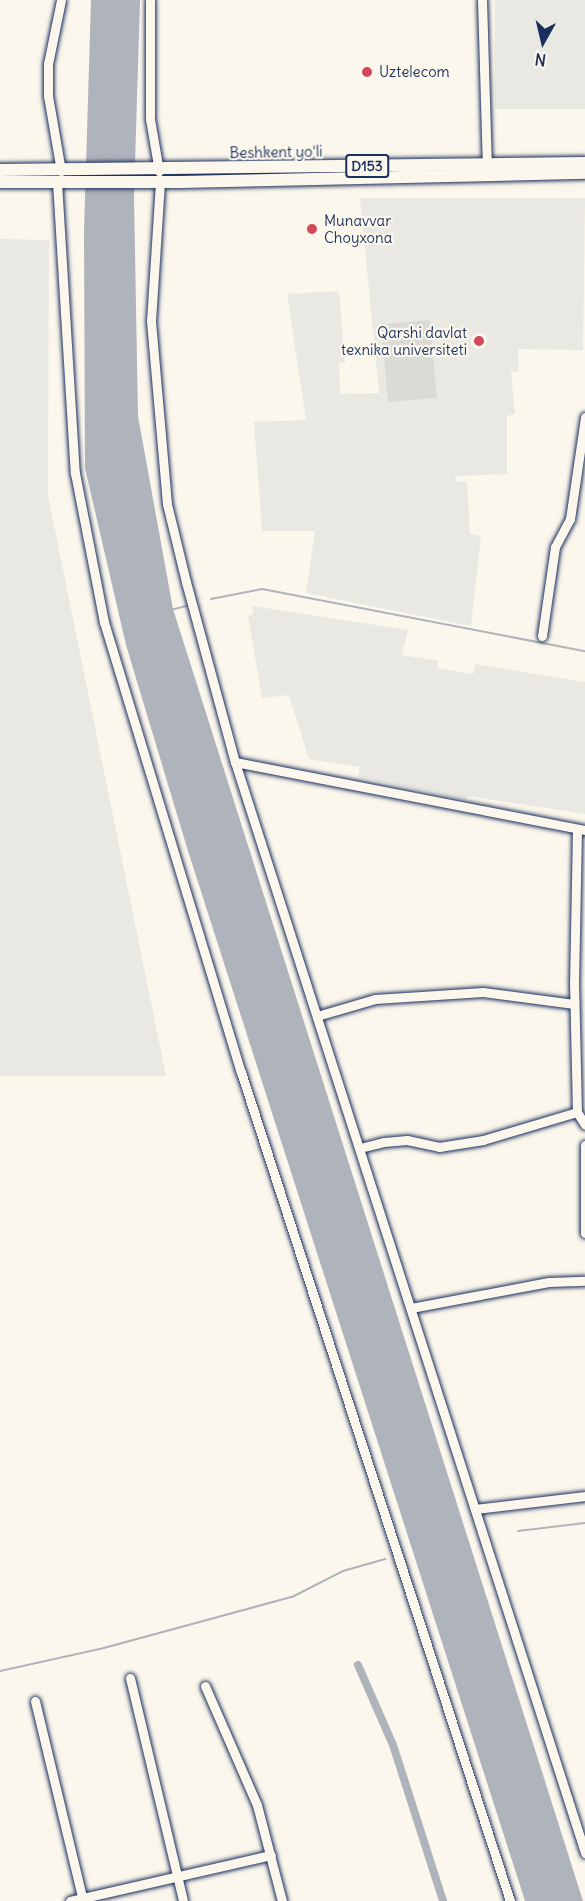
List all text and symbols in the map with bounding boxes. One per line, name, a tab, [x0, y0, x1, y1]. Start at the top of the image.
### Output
north arrow	[513, 12, 573, 72]
text: N	[534, 49, 547, 70]
place label: Uztelecom	[379, 63, 450, 81]
marker: Uztelecom	[360, 65, 374, 79]
street label: Beshkent yoʻli	[229, 142, 323, 162]
road number: D153	[344, 155, 389, 177]
place label: Munavvar Choyxona	[324, 211, 392, 246]
marker: Munavvar Choyxona	[305, 222, 319, 236]
place label: Qarshi davlat texnika universiteti	[341, 323, 467, 358]
marker: Qarshi davlat texnika universiteti	[472, 334, 486, 348]

